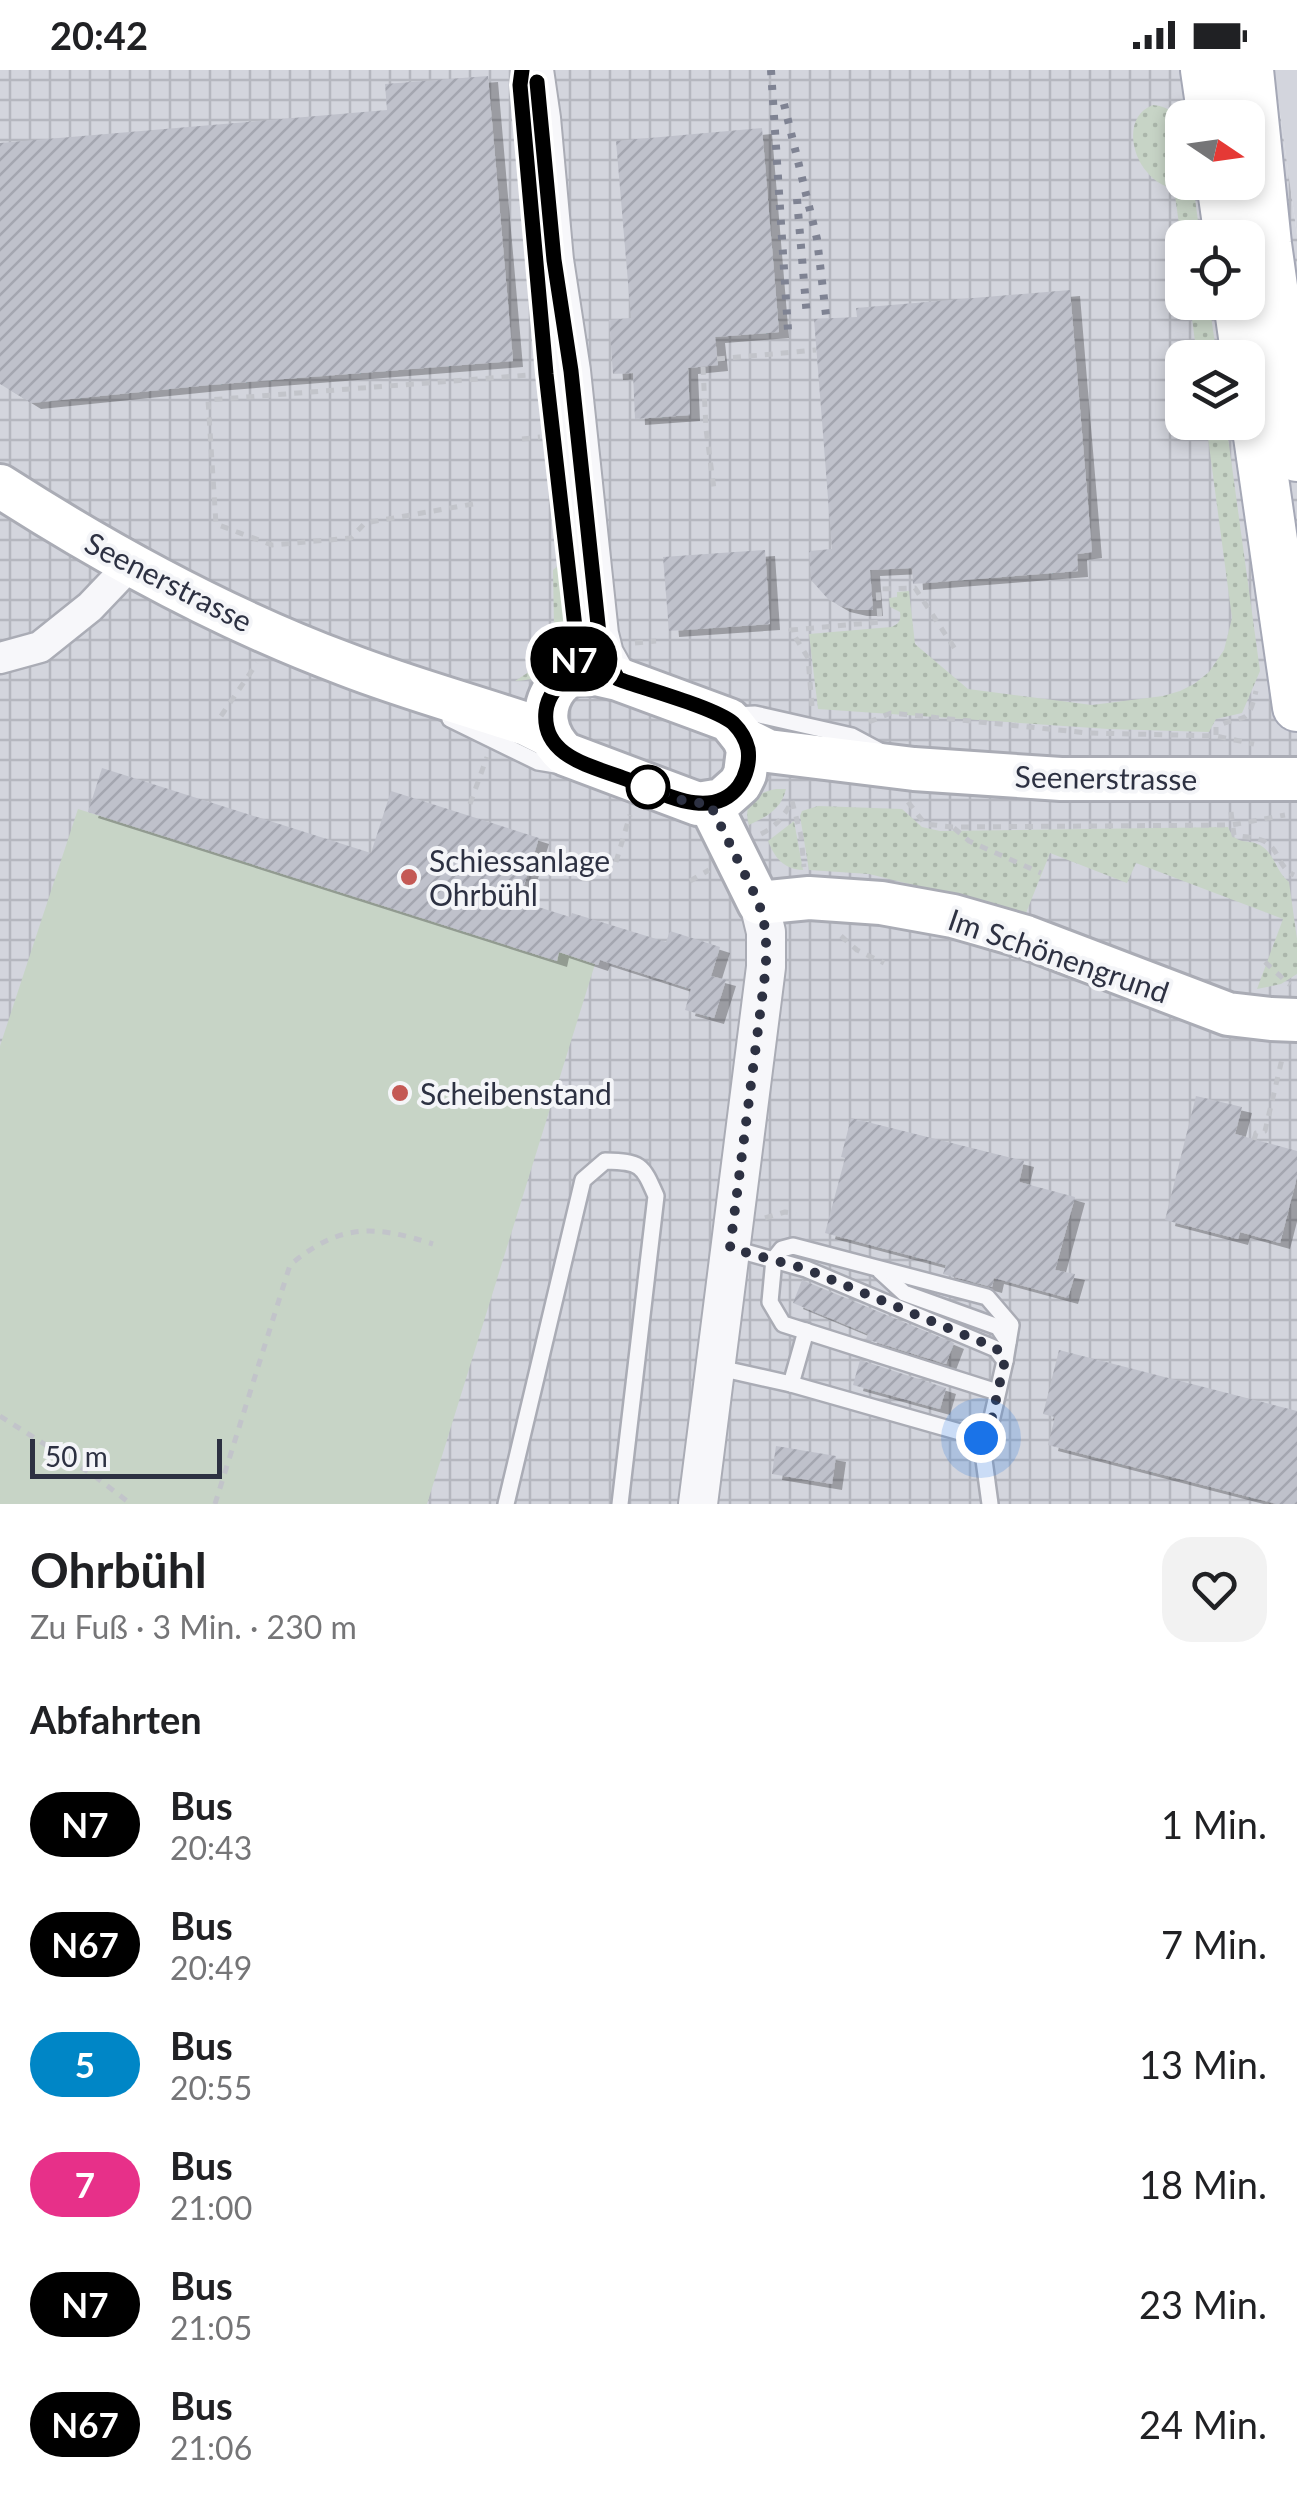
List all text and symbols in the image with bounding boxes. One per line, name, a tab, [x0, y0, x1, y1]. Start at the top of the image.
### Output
text: 20:42	[50, 12, 148, 58]
north arrow	[1165, 100, 1265, 200]
map controls	[1165, 100, 1265, 440]
button: locate	[1165, 220, 1265, 320]
button: layers	[1165, 340, 1265, 440]
street label: Seenerstrasse	[80, 524, 258, 638]
line badge: N7	[529, 626, 619, 692]
text: N7	[550, 638, 598, 680]
street label: Seenerstrasse	[1014, 757, 1198, 797]
unlabelled marker	[627, 766, 669, 808]
place label: Schiessanlage Ohrbühl	[429, 842, 610, 912]
marker: Schiessanlage Ohrbühl	[398, 866, 420, 888]
street label: Im Schönengrund	[944, 900, 1174, 1010]
place label: Scheibenstand	[420, 1075, 612, 1111]
marker: Scheibenstand	[389, 1082, 411, 1104]
your location	[956, 1413, 1006, 1463]
scale bar	[30, 1434, 222, 1478]
text: 50 m	[45, 1439, 108, 1473]
button: heart	[1162, 1537, 1267, 1642]
text: Ohrbühl	[30, 1541, 207, 1598]
text: Zu Fuß · 3 Min. · 230 m	[30, 1607, 357, 1646]
text: Abfahrten	[30, 1696, 202, 1742]
text: Bus	[170, 1782, 233, 1828]
text: 1 Min.	[1161, 1801, 1267, 1847]
text: N7	[61, 1803, 109, 1845]
text: 20:43	[170, 1828, 252, 1867]
text: Bus	[170, 1902, 233, 1948]
text: 7 Min.	[1161, 1921, 1267, 1967]
text: N67	[51, 1923, 119, 1965]
text: 20:49	[170, 1948, 252, 1987]
text: Bus	[170, 2022, 233, 2068]
text: 13 Min.	[1139, 2041, 1267, 2087]
text: 5	[75, 2043, 95, 2085]
text: 20:55	[170, 2068, 252, 2107]
text: Bus	[170, 2142, 233, 2188]
text: 18 Min.	[1139, 2161, 1267, 2207]
text: 7	[75, 2163, 95, 2205]
text: 21:00	[170, 2188, 252, 2227]
text: Bus	[170, 2262, 233, 2308]
text: 23 Min.	[1139, 2281, 1267, 2327]
text: N7	[61, 2283, 109, 2325]
text: 21:05	[170, 2308, 252, 2347]
text: Bus	[170, 2382, 233, 2428]
text: 24 Min.	[1139, 2401, 1267, 2447]
text: N67	[51, 2403, 119, 2445]
text: 21:06	[170, 2428, 252, 2467]

